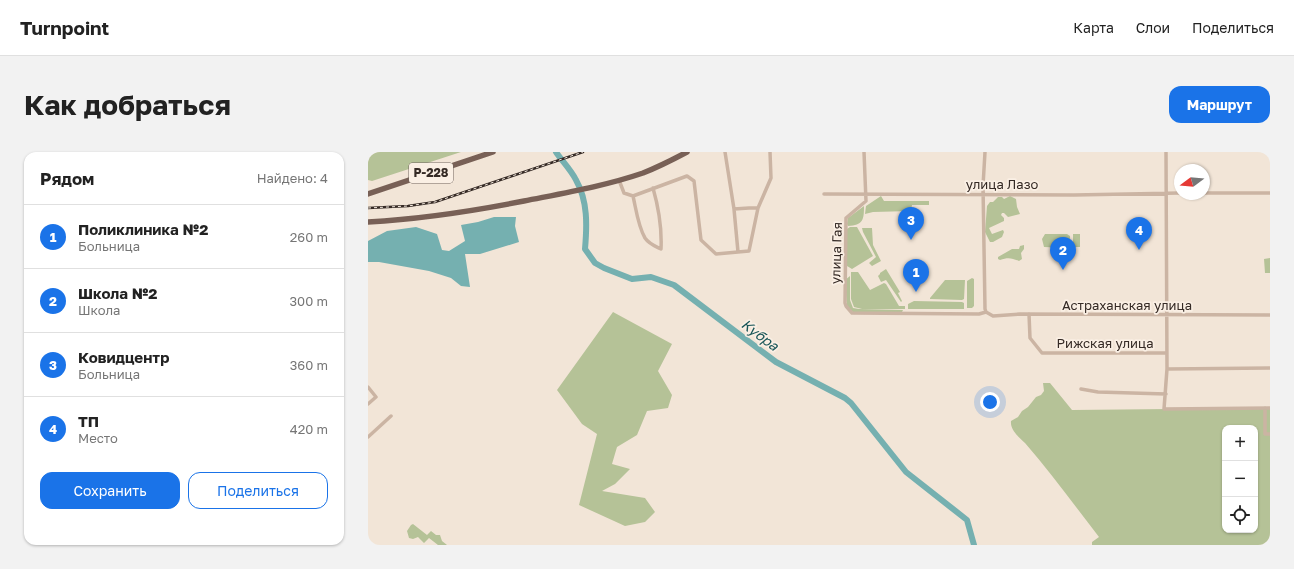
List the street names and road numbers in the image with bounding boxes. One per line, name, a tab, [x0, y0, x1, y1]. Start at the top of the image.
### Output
road number: Р-228	[409, 163, 453, 183]
street label: улица Лазо	[966, 176, 1039, 192]
street label: улица Гая	[827, 222, 845, 284]
street label: Астраханская улица	[1062, 297, 1192, 313]
street label: Рижская улица	[1056, 335, 1154, 351]

